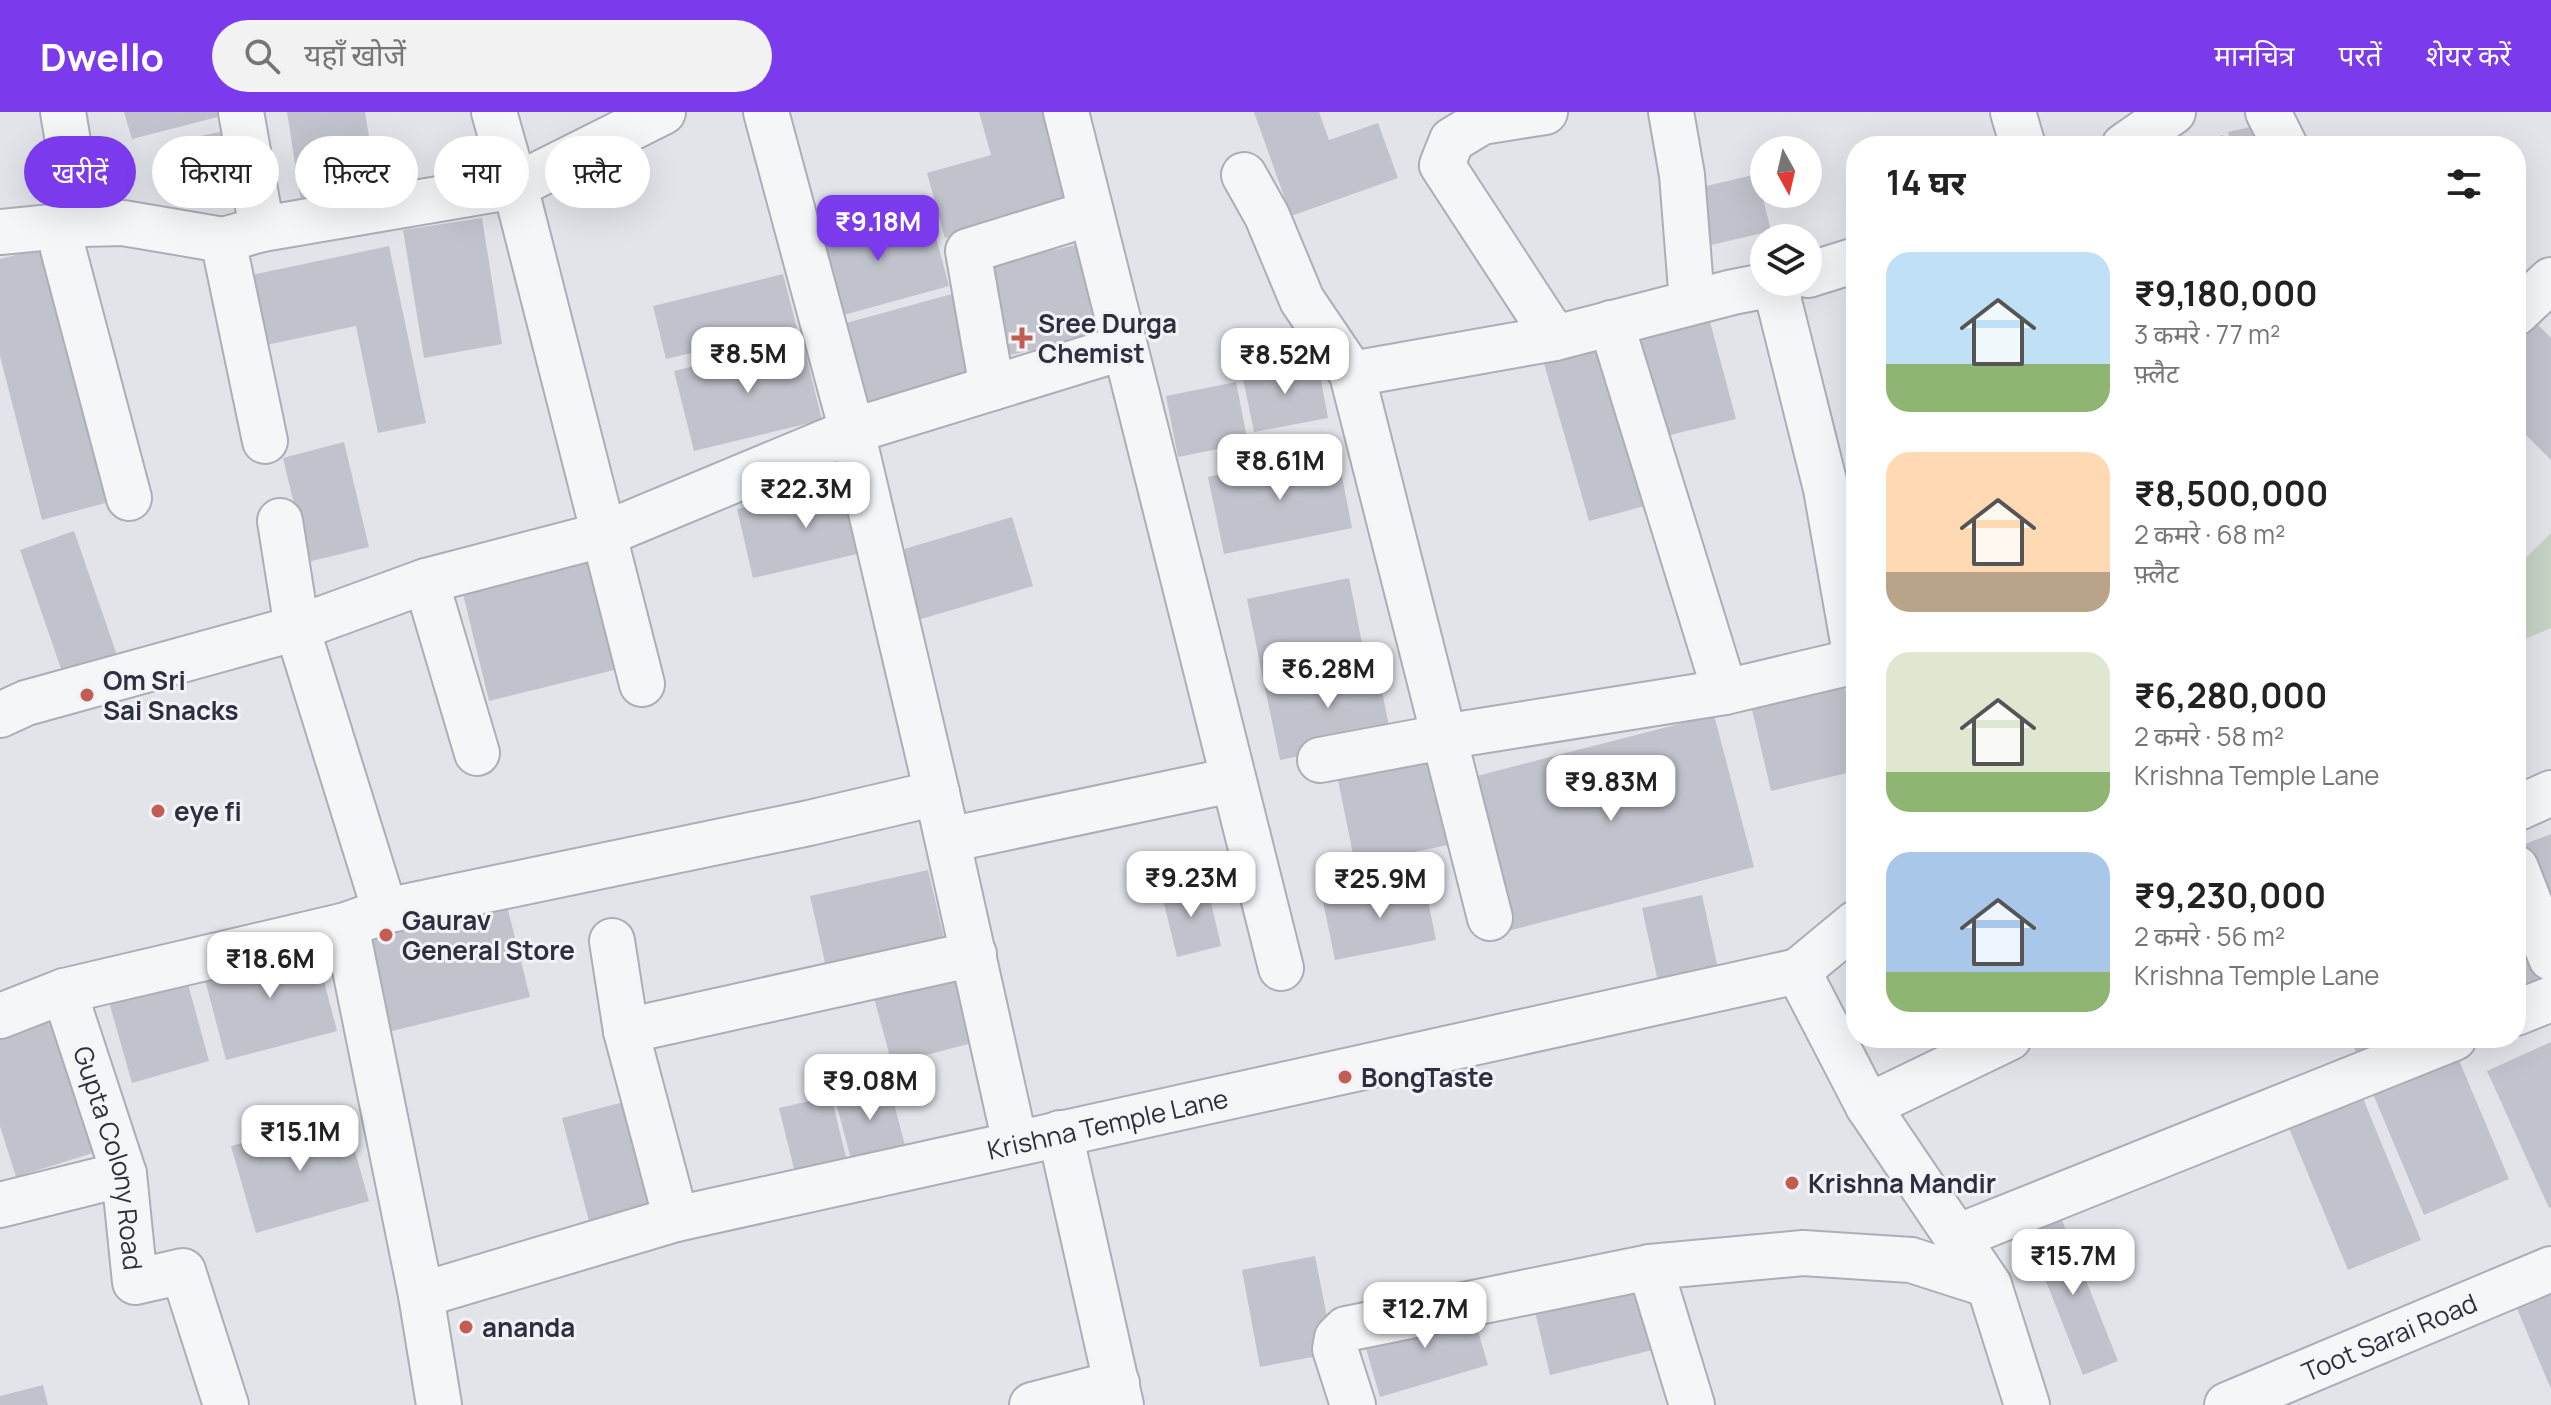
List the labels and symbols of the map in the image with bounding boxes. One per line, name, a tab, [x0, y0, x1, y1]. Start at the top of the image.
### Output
north arrow	[1750, 136, 1822, 208]
pin: ₹9.18M	[813, 195, 943, 263]
place label: Sree Durga Chemist	[1038, 305, 1177, 371]
pin: ₹8.5M	[692, 327, 804, 395]
pin: ₹8.52M	[1220, 328, 1350, 396]
marker: Sree Durga Chemist	[1013, 329, 1031, 347]
pin: ₹8.61M	[1215, 434, 1345, 502]
pin: ₹22.3M	[741, 462, 871, 530]
pin: ₹6.28M	[1263, 642, 1393, 710]
place label: Om Sri Sai Snacks	[103, 662, 239, 728]
marker: Om Sri Sai Snacks	[78, 686, 96, 704]
pin: ₹9.83M	[1546, 755, 1676, 823]
place label: eye fi	[174, 793, 242, 829]
marker: eye fi	[149, 802, 167, 820]
pin: ₹9.23M	[1126, 851, 1256, 919]
pin: ₹25.9M	[1315, 852, 1445, 920]
place label: Gaurav General Store	[402, 902, 575, 968]
marker: Gaurav General Store	[377, 926, 395, 944]
pin: ₹18.6M	[205, 932, 335, 1000]
street label: Gupta Colony Road	[65, 1041, 152, 1272]
pin: ₹9.08M	[805, 1054, 935, 1122]
place label: BongTaste	[1361, 1059, 1494, 1095]
marker: BongTaste	[1336, 1068, 1354, 1086]
street label: Krishna Temple Lane	[984, 1080, 1231, 1168]
pin: ₹15.1M	[235, 1105, 365, 1173]
place label: Krishna Mandir	[1808, 1165, 1996, 1201]
marker: Krishna Mandir	[1783, 1174, 1801, 1192]
pin: ₹15.7M	[2008, 1229, 2138, 1297]
pin: ₹12.7M	[1360, 1282, 1490, 1350]
street label: Toot Sarai Road	[2296, 1284, 2482, 1390]
place label: ananda	[482, 1309, 575, 1345]
marker: ananda	[457, 1318, 475, 1336]

